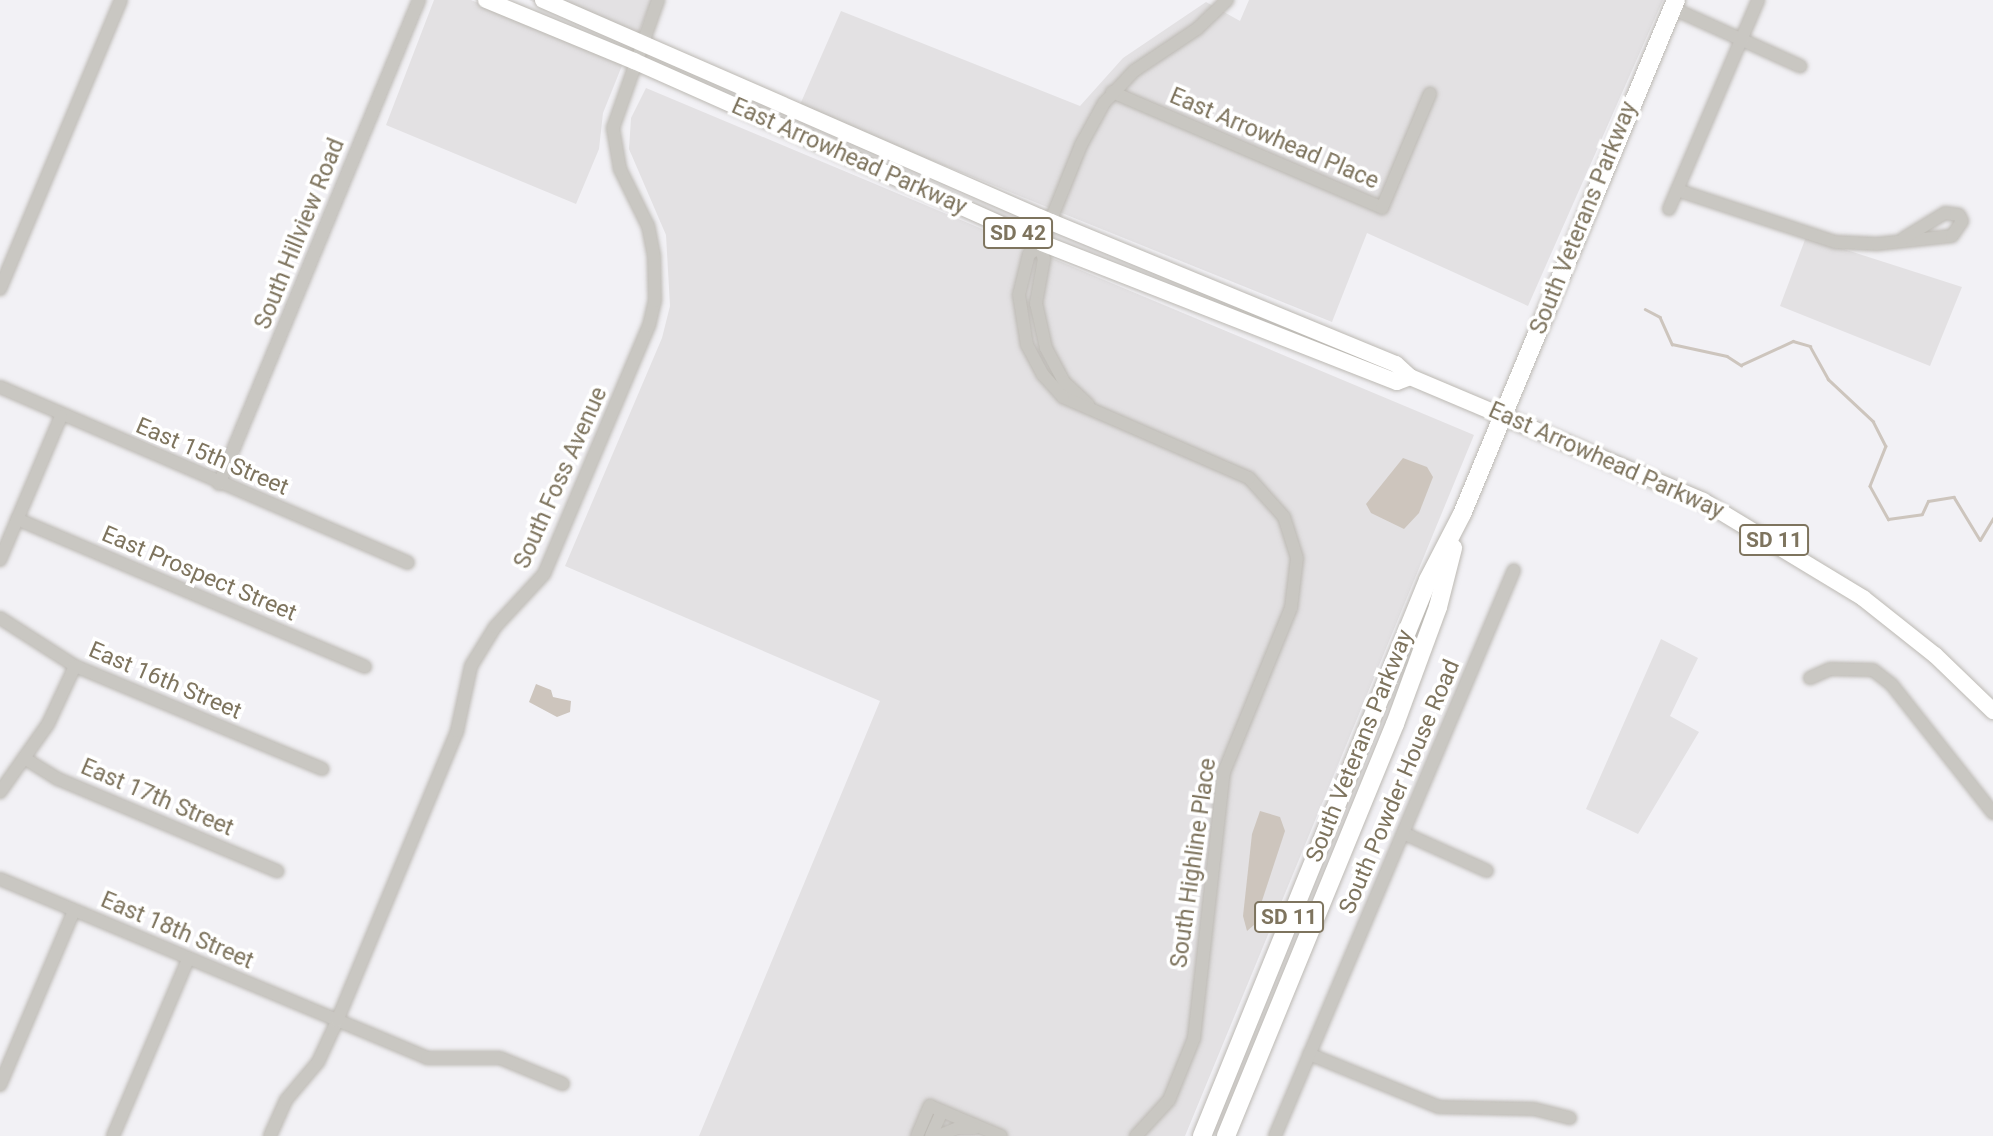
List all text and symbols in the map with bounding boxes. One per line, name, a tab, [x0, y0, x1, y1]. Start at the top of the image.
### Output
street label: East Arrowhead Place	[1165, 82, 1383, 196]
street label: East Arrowhead Parkway	[727, 93, 971, 221]
street label: South Veterans Parkway	[1525, 98, 1643, 338]
street label: South Hillview Road	[249, 135, 351, 333]
road number: SD 42	[983, 216, 1053, 250]
street label: South Foss Avenue	[509, 383, 613, 573]
street label: East Arrowhead Parkway	[1484, 397, 1728, 525]
street label: East 15th Street	[132, 412, 292, 502]
street label: East Prospect Street	[98, 521, 300, 627]
road number: SD 11	[1739, 522, 1809, 558]
street label: South Veterans Parkway	[1301, 626, 1419, 866]
street label: East 16th Street	[85, 636, 245, 726]
street label: South Powder House Road	[1334, 656, 1466, 918]
street label: East 17th Street	[77, 753, 237, 843]
street label: South Highline Place	[1166, 756, 1222, 970]
street label: East 18th Street	[97, 886, 257, 976]
road number: SD 11	[1254, 900, 1324, 934]

